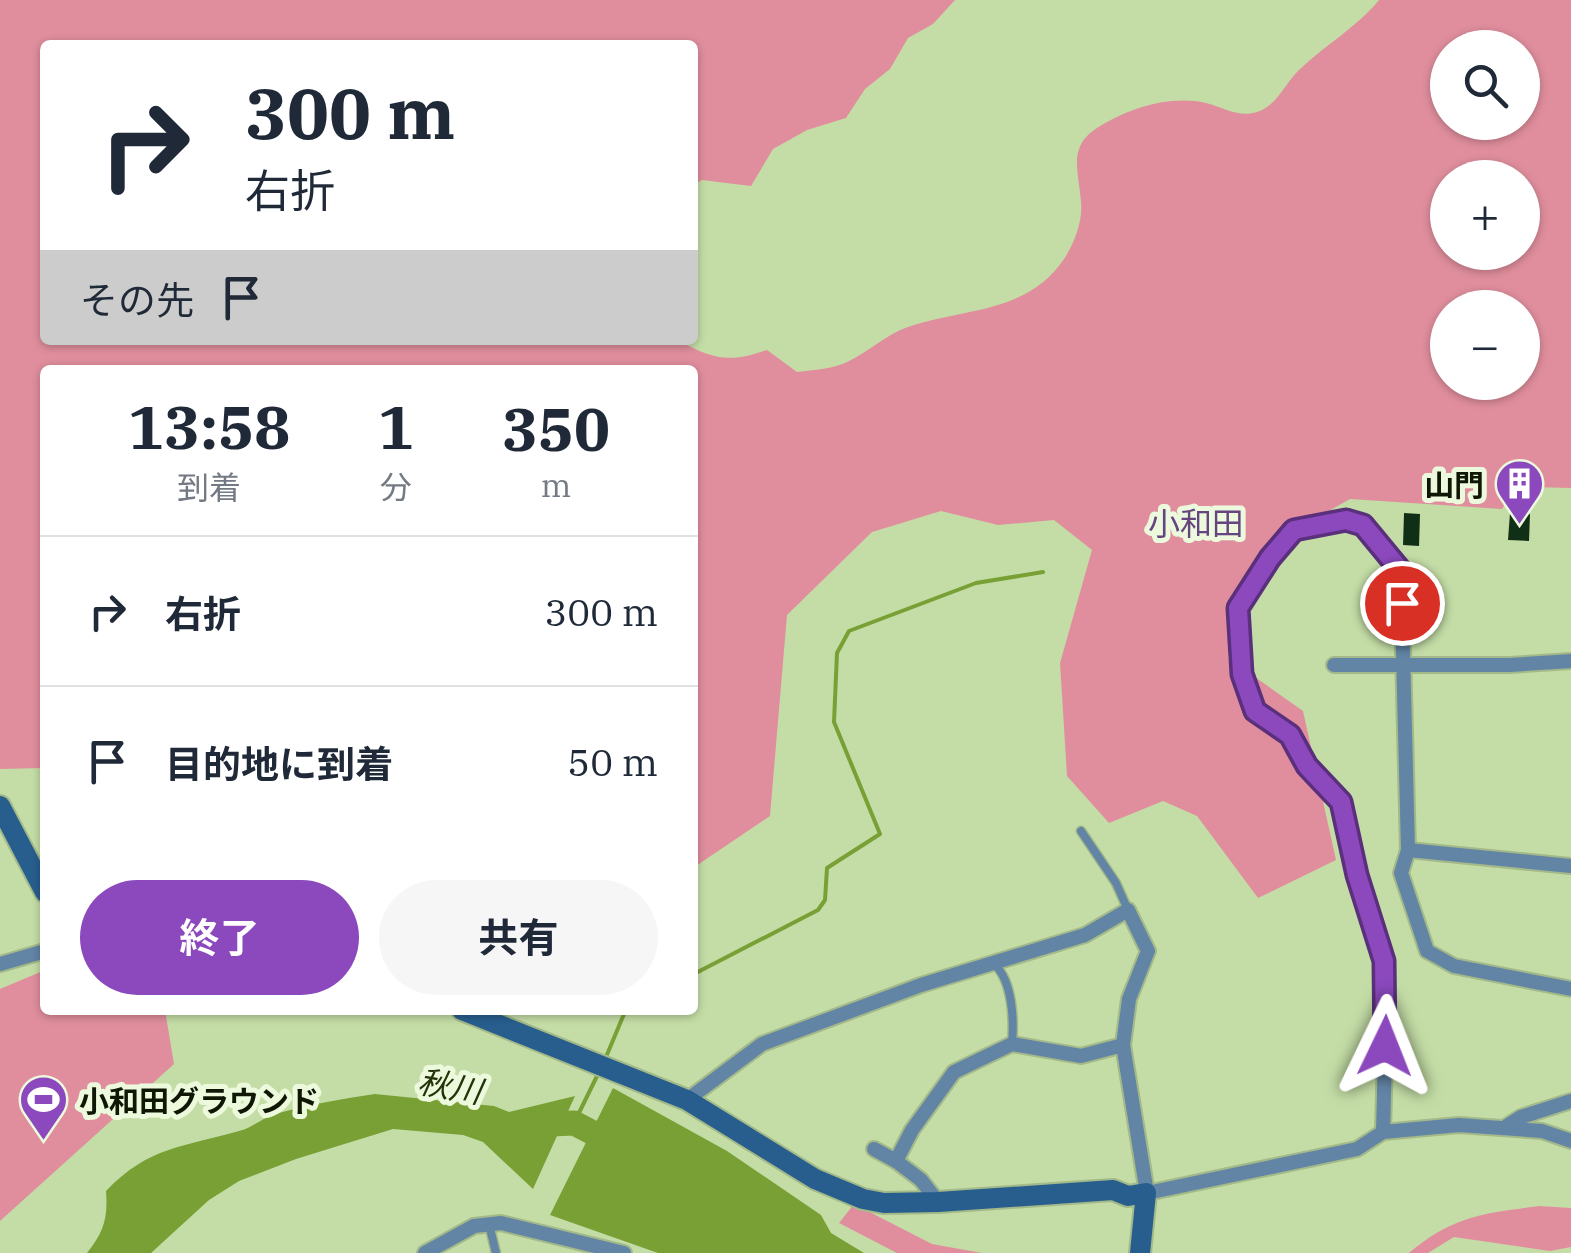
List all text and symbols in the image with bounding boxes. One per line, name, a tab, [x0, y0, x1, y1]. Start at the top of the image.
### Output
map controls	[1430, 30, 1540, 400]
button: search	[1430, 30, 1540, 140]
text: 300 m	[245, 67, 455, 158]
icon: right	[80, 80, 210, 210]
button: +	[1430, 160, 1540, 270]
text: 右折	[245, 161, 335, 219]
icon: arrive	[214, 270, 269, 325]
text: その先	[80, 275, 194, 324]
button: −	[1430, 290, 1540, 400]
text: 13:58	[128, 387, 290, 466]
text: 1	[378, 387, 414, 466]
text: 350	[502, 389, 610, 468]
building icon: 山門	[1493, 458, 1545, 526]
text: m	[541, 464, 571, 506]
place label: 山門	[1424, 465, 1484, 504]
text: 到着	[177, 466, 241, 508]
text: 分	[380, 466, 412, 508]
district label: 小和田	[1148, 502, 1244, 544]
pin	[1360, 561, 1445, 646]
icon: arrive	[1375, 576, 1430, 631]
icon: right	[80, 584, 135, 639]
text: 300 m	[545, 587, 658, 636]
text: 右折	[165, 589, 241, 638]
icon: arrive	[80, 734, 135, 789]
text: 50 m	[567, 737, 658, 786]
text: 目的地に到着	[165, 739, 393, 788]
button: 終了	[80, 880, 359, 995]
button: 共有	[379, 880, 658, 995]
position arrow	[1333, 994, 1437, 1098]
water label: 秋川	[415, 1060, 488, 1113]
sports icon: 小和田グラウンド	[18, 1074, 70, 1142]
place label: 小和田グラウンド	[79, 1081, 319, 1120]

